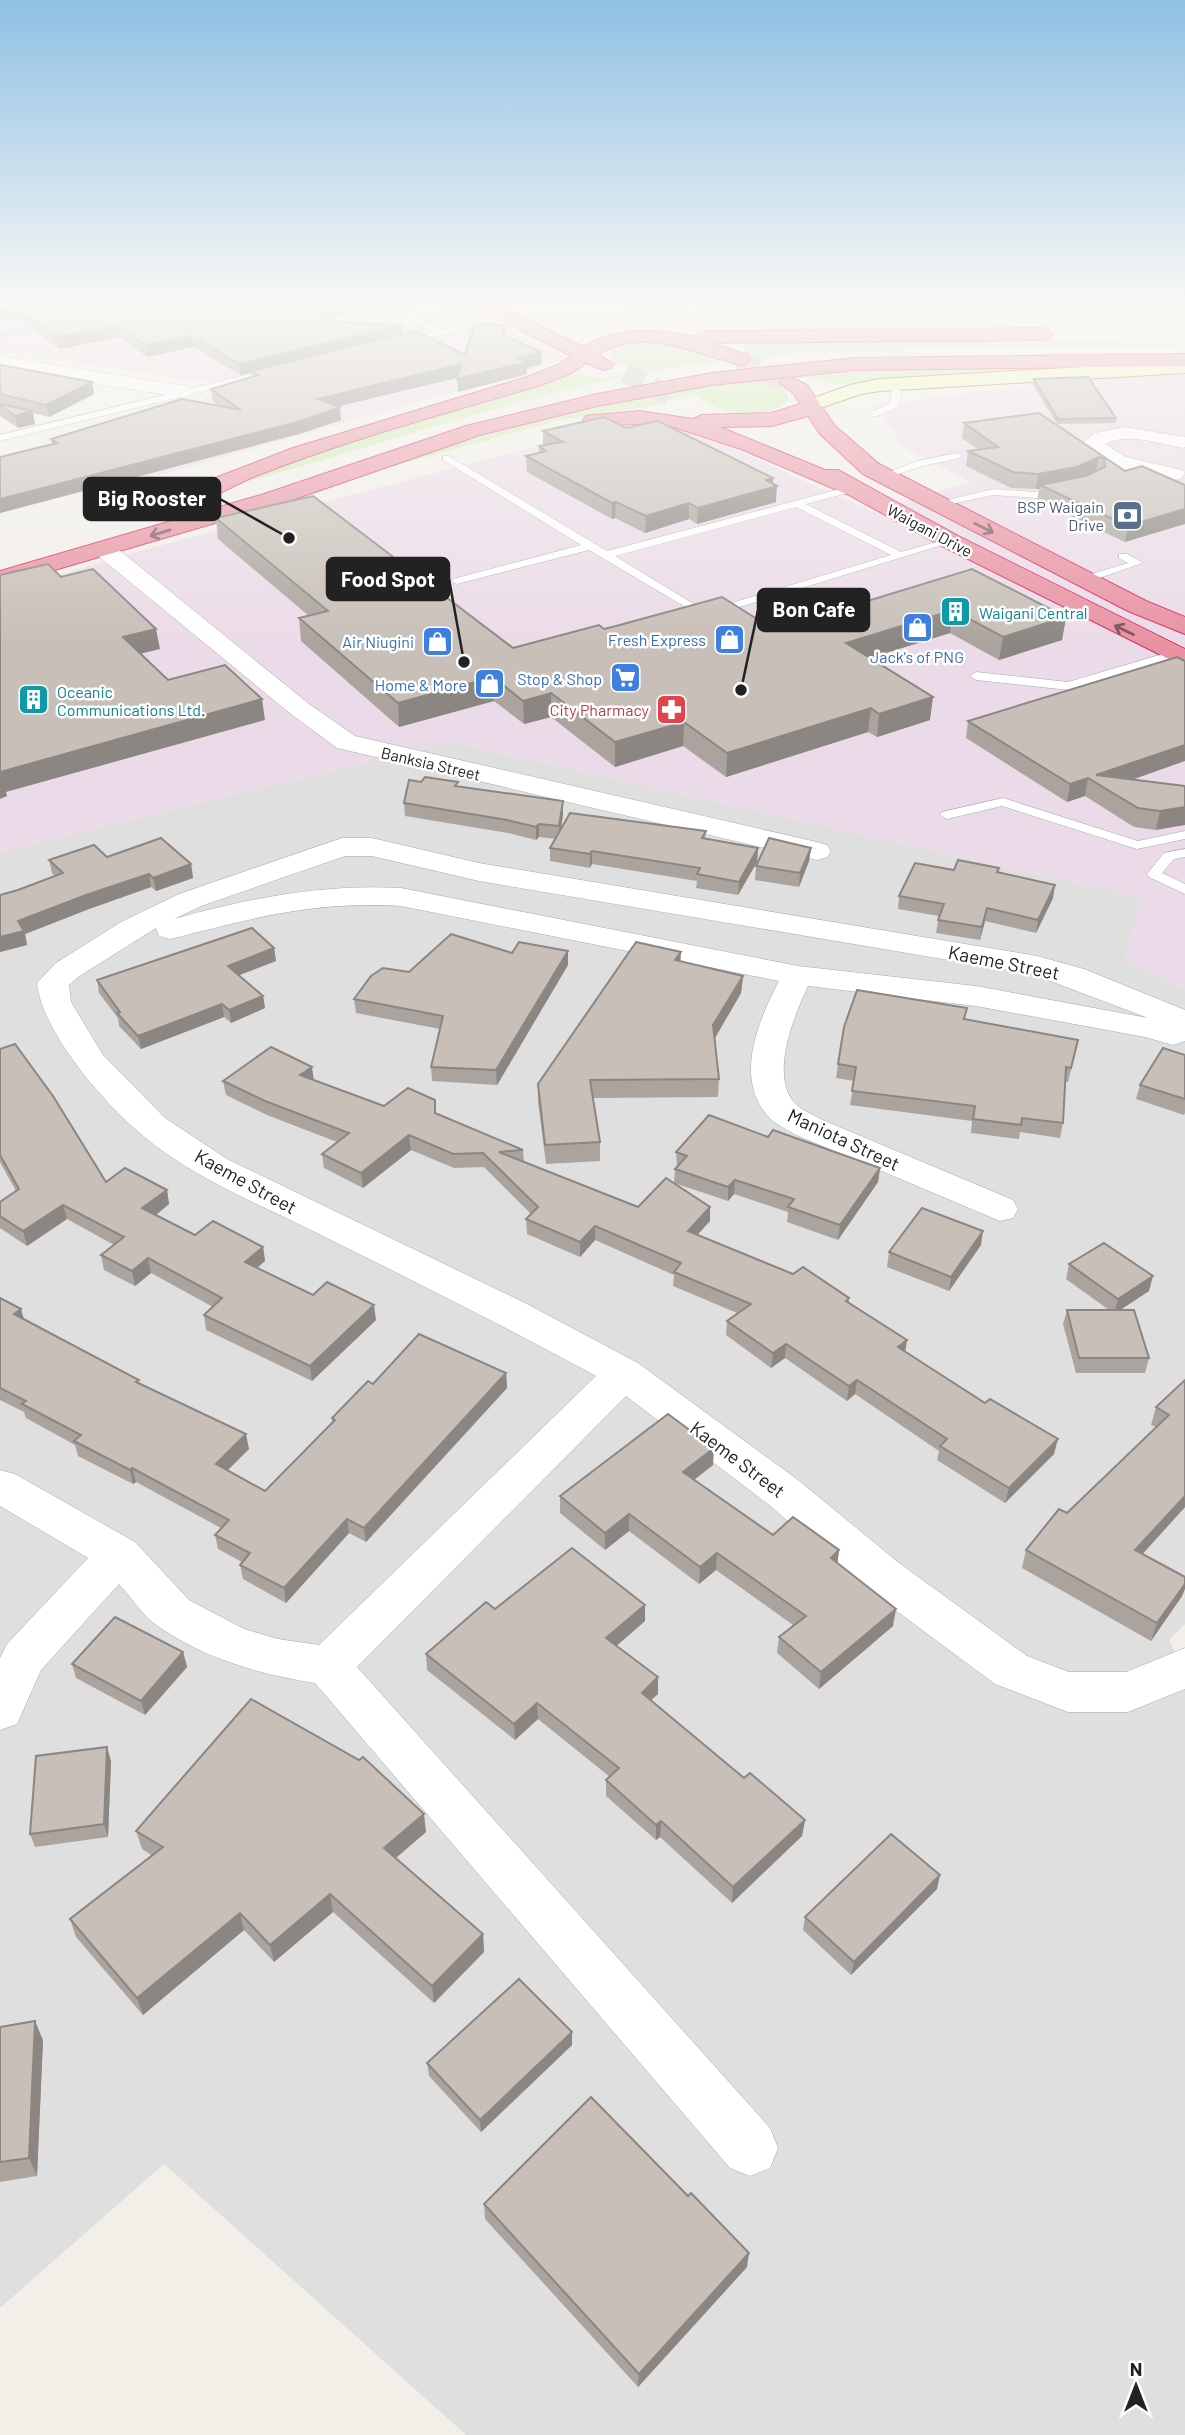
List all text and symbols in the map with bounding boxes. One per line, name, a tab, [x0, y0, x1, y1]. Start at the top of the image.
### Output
callout: Big Rooster	[84, 478, 220, 520]
text: Big Rooster	[98, 485, 206, 510]
place label: BSP Waigain Drive	[1017, 497, 1104, 534]
bank icon: BSP Waigain Drive	[1110, 498, 1144, 532]
street label: Waigani Drive	[884, 500, 976, 560]
one-way arrow	[973, 521, 994, 535]
one-way arrow	[149, 527, 171, 540]
callout: Food Spot	[327, 558, 449, 600]
text: Food Spot	[341, 566, 435, 591]
callout: Bon Cafe	[758, 589, 869, 631]
building icon: Waigani Central	[939, 595, 973, 629]
text: Bon Cafe	[773, 596, 855, 621]
place label: Waigani Central	[979, 603, 1088, 622]
shop icon: Jack's of PNG	[900, 610, 934, 644]
shop icon: Fresh Express	[712, 622, 746, 656]
one-way arrow	[1114, 622, 1135, 636]
shop icon: Air Niugini	[420, 624, 454, 658]
place label: Fresh Express	[608, 630, 706, 649]
place label: Air Niugini	[342, 632, 414, 651]
place label: Jack's of PNG	[870, 647, 964, 666]
supermarket icon: Stop & Shop	[608, 661, 642, 695]
shop icon: Home & More	[473, 667, 507, 701]
place label: Stop & Shop	[517, 669, 602, 688]
place label: Home & More	[375, 675, 467, 694]
place label: Oceanic Communications Ltd.	[57, 682, 205, 719]
building icon: Oceanic Communications Ltd.	[17, 683, 51, 717]
pharmacy icon: City Pharmacy	[655, 692, 689, 726]
place label: City Pharmacy	[550, 700, 650, 719]
street label: Banksia Street	[379, 742, 483, 784]
street label: Kaeme Street	[946, 940, 1062, 984]
street label: Maniota Street	[784, 1103, 904, 1175]
street label: Kaeme Street	[191, 1144, 301, 1218]
street label: Kaeme Street	[686, 1416, 790, 1502]
north arrow	[1101, 2351, 1171, 2421]
text: N	[1130, 2357, 1142, 2380]

